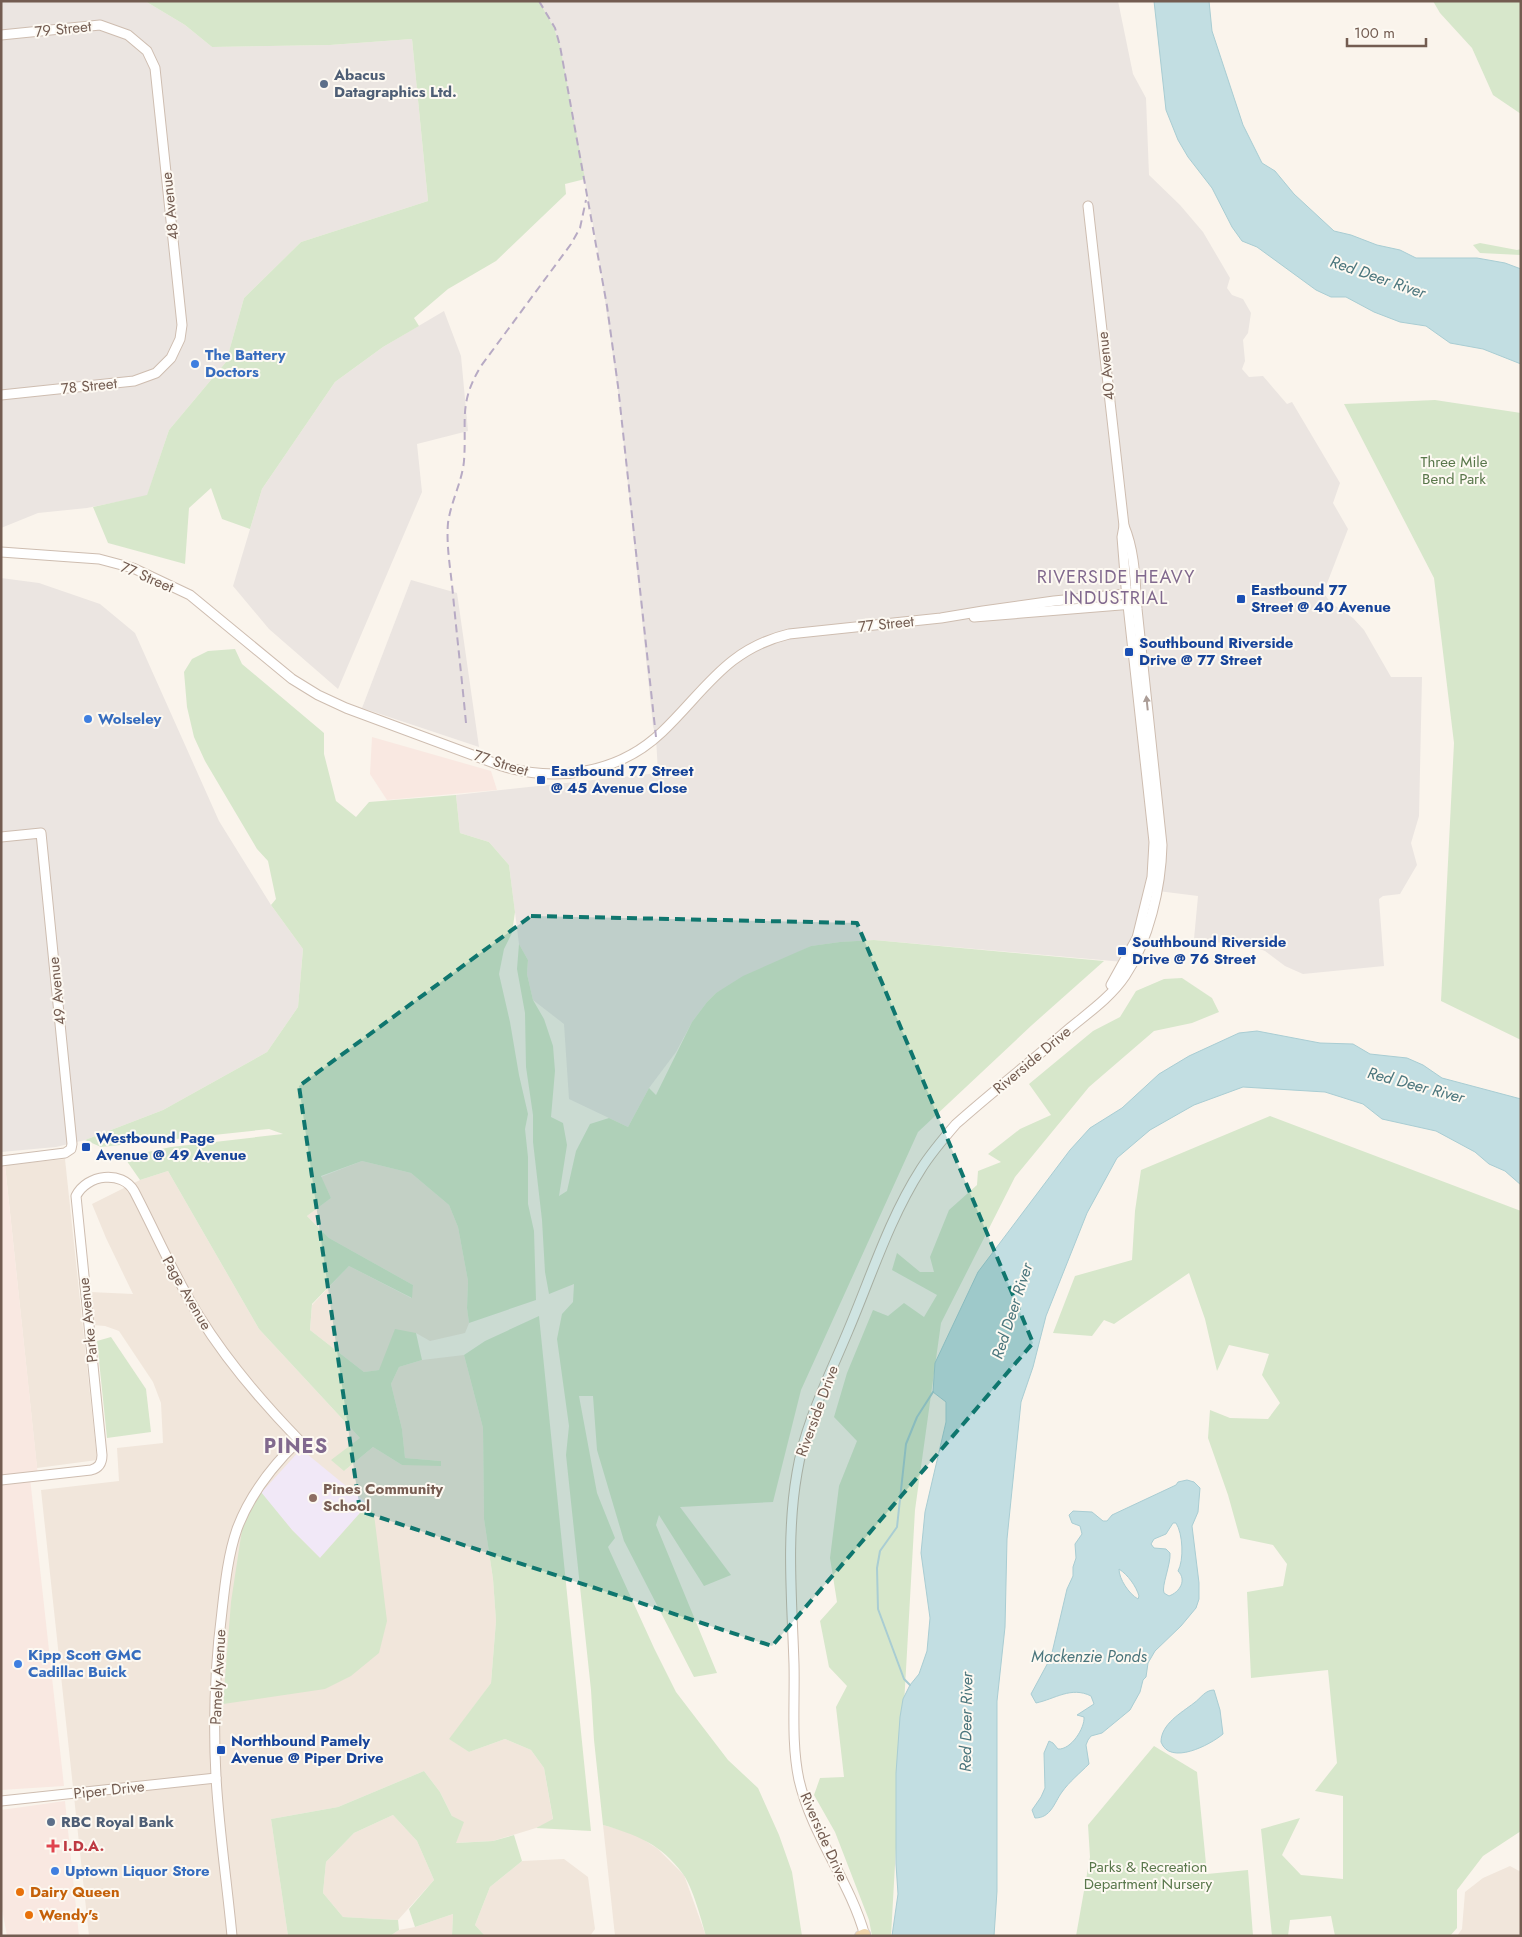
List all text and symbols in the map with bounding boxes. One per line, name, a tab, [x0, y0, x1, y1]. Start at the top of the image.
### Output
street label: 79 Street	[34, 15, 93, 43]
scale bar	[1347, 15, 1426, 47]
text: 100 m	[1354, 22, 1395, 44]
place label: Abacus Datagraphics Ltd.	[333, 64, 457, 103]
marker: Abacus Datagraphics Ltd.	[318, 78, 330, 90]
street label: 48 Avenue	[155, 171, 185, 241]
water label: Red Deer River	[1327, 250, 1430, 305]
street label: 40 Avenue	[1091, 330, 1121, 401]
place label: The Battery Doctors	[205, 344, 286, 383]
marker: The Battery Doctors	[189, 358, 201, 370]
street label: 78 Street	[60, 372, 119, 400]
park label: Three Mile Bend Park	[1421, 451, 1488, 490]
street label: 77 Street	[117, 556, 177, 598]
district label: RIVERSIDE HEAVY INDUSTRIAL	[1037, 564, 1195, 611]
place label: Eastbound 77 Street @ 40 Avenue	[1251, 579, 1391, 618]
marker: Eastbound 77 Street @ 40 Avenue	[1235, 593, 1247, 605]
street label: 77 Street	[857, 610, 915, 638]
place label: Southbound Riverside Drive @ 77 Street	[1139, 632, 1294, 671]
marker: Southbound Riverside Drive @ 77 Street	[1123, 646, 1135, 658]
one-way arrow	[1143, 695, 1151, 711]
place label: Wolseley	[98, 708, 162, 730]
marker: Wolseley	[82, 713, 94, 725]
street label: 77 Street	[471, 744, 531, 782]
place label: Eastbound 77 Street @ 45 Avenue Close	[551, 760, 694, 799]
marker: Eastbound 77 Street @ 45 Avenue Close	[535, 774, 547, 786]
place label: Southbound Riverside Drive @ 76 Street	[1132, 931, 1287, 970]
marker: Southbound Riverside Drive @ 76 Street	[1116, 945, 1128, 957]
street label: 49 Avenue	[42, 955, 72, 1026]
street label: Riverside Drive	[988, 1021, 1076, 1099]
water label: Red Deer River	[1365, 1061, 1469, 1109]
place label: Westbound Page Avenue @ 49 Avenue	[95, 1127, 247, 1166]
marker: Westbound Page Avenue @ 49 Avenue	[80, 1141, 92, 1153]
street label: Page Avenue	[157, 1252, 217, 1334]
water label: Red Deer River	[986, 1258, 1039, 1362]
street label: Parke Avenue	[73, 1276, 103, 1364]
street label: Riverside Drive	[790, 1362, 844, 1460]
district label: PINES	[264, 1432, 328, 1461]
place label: Pines Community School	[323, 1478, 443, 1517]
marker: Pines Community School	[307, 1492, 319, 1504]
street label: Pamely Avenue	[205, 1628, 232, 1725]
place label: Kipp Scott GMC Cadillac Buick	[28, 1644, 141, 1683]
water label: Mackenzie Ponds	[1031, 1645, 1147, 1668]
marker: Kipp Scott GMC Cadillac Buick	[12, 1658, 24, 1670]
water label: Red Deer River	[954, 1670, 978, 1772]
place label: Northbound Pamely Avenue @ Piper Drive	[230, 1730, 384, 1769]
marker: Northbound Pamely Avenue @ Piper Drive	[215, 1744, 227, 1756]
street label: Piper Drive	[72, 1775, 146, 1805]
street label: Riverside Drive	[795, 1789, 854, 1885]
place label: RBC Royal Bank	[61, 1811, 174, 1833]
marker: RBC Royal Bank	[45, 1816, 57, 1828]
place label: I.D.A.	[63, 1835, 104, 1857]
marker: I.D.A.	[47, 1840, 59, 1852]
park label: Parks & Recreation Department Nursery	[1084, 1856, 1213, 1895]
place label: Uptown Liquor Store	[65, 1860, 210, 1882]
marker: Uptown Liquor Store	[49, 1865, 61, 1877]
place label: Dairy Queen	[30, 1881, 120, 1903]
marker: Dairy Queen	[14, 1886, 26, 1898]
place label: Wendy's	[39, 1904, 98, 1926]
marker: Wendy's	[23, 1909, 35, 1921]

